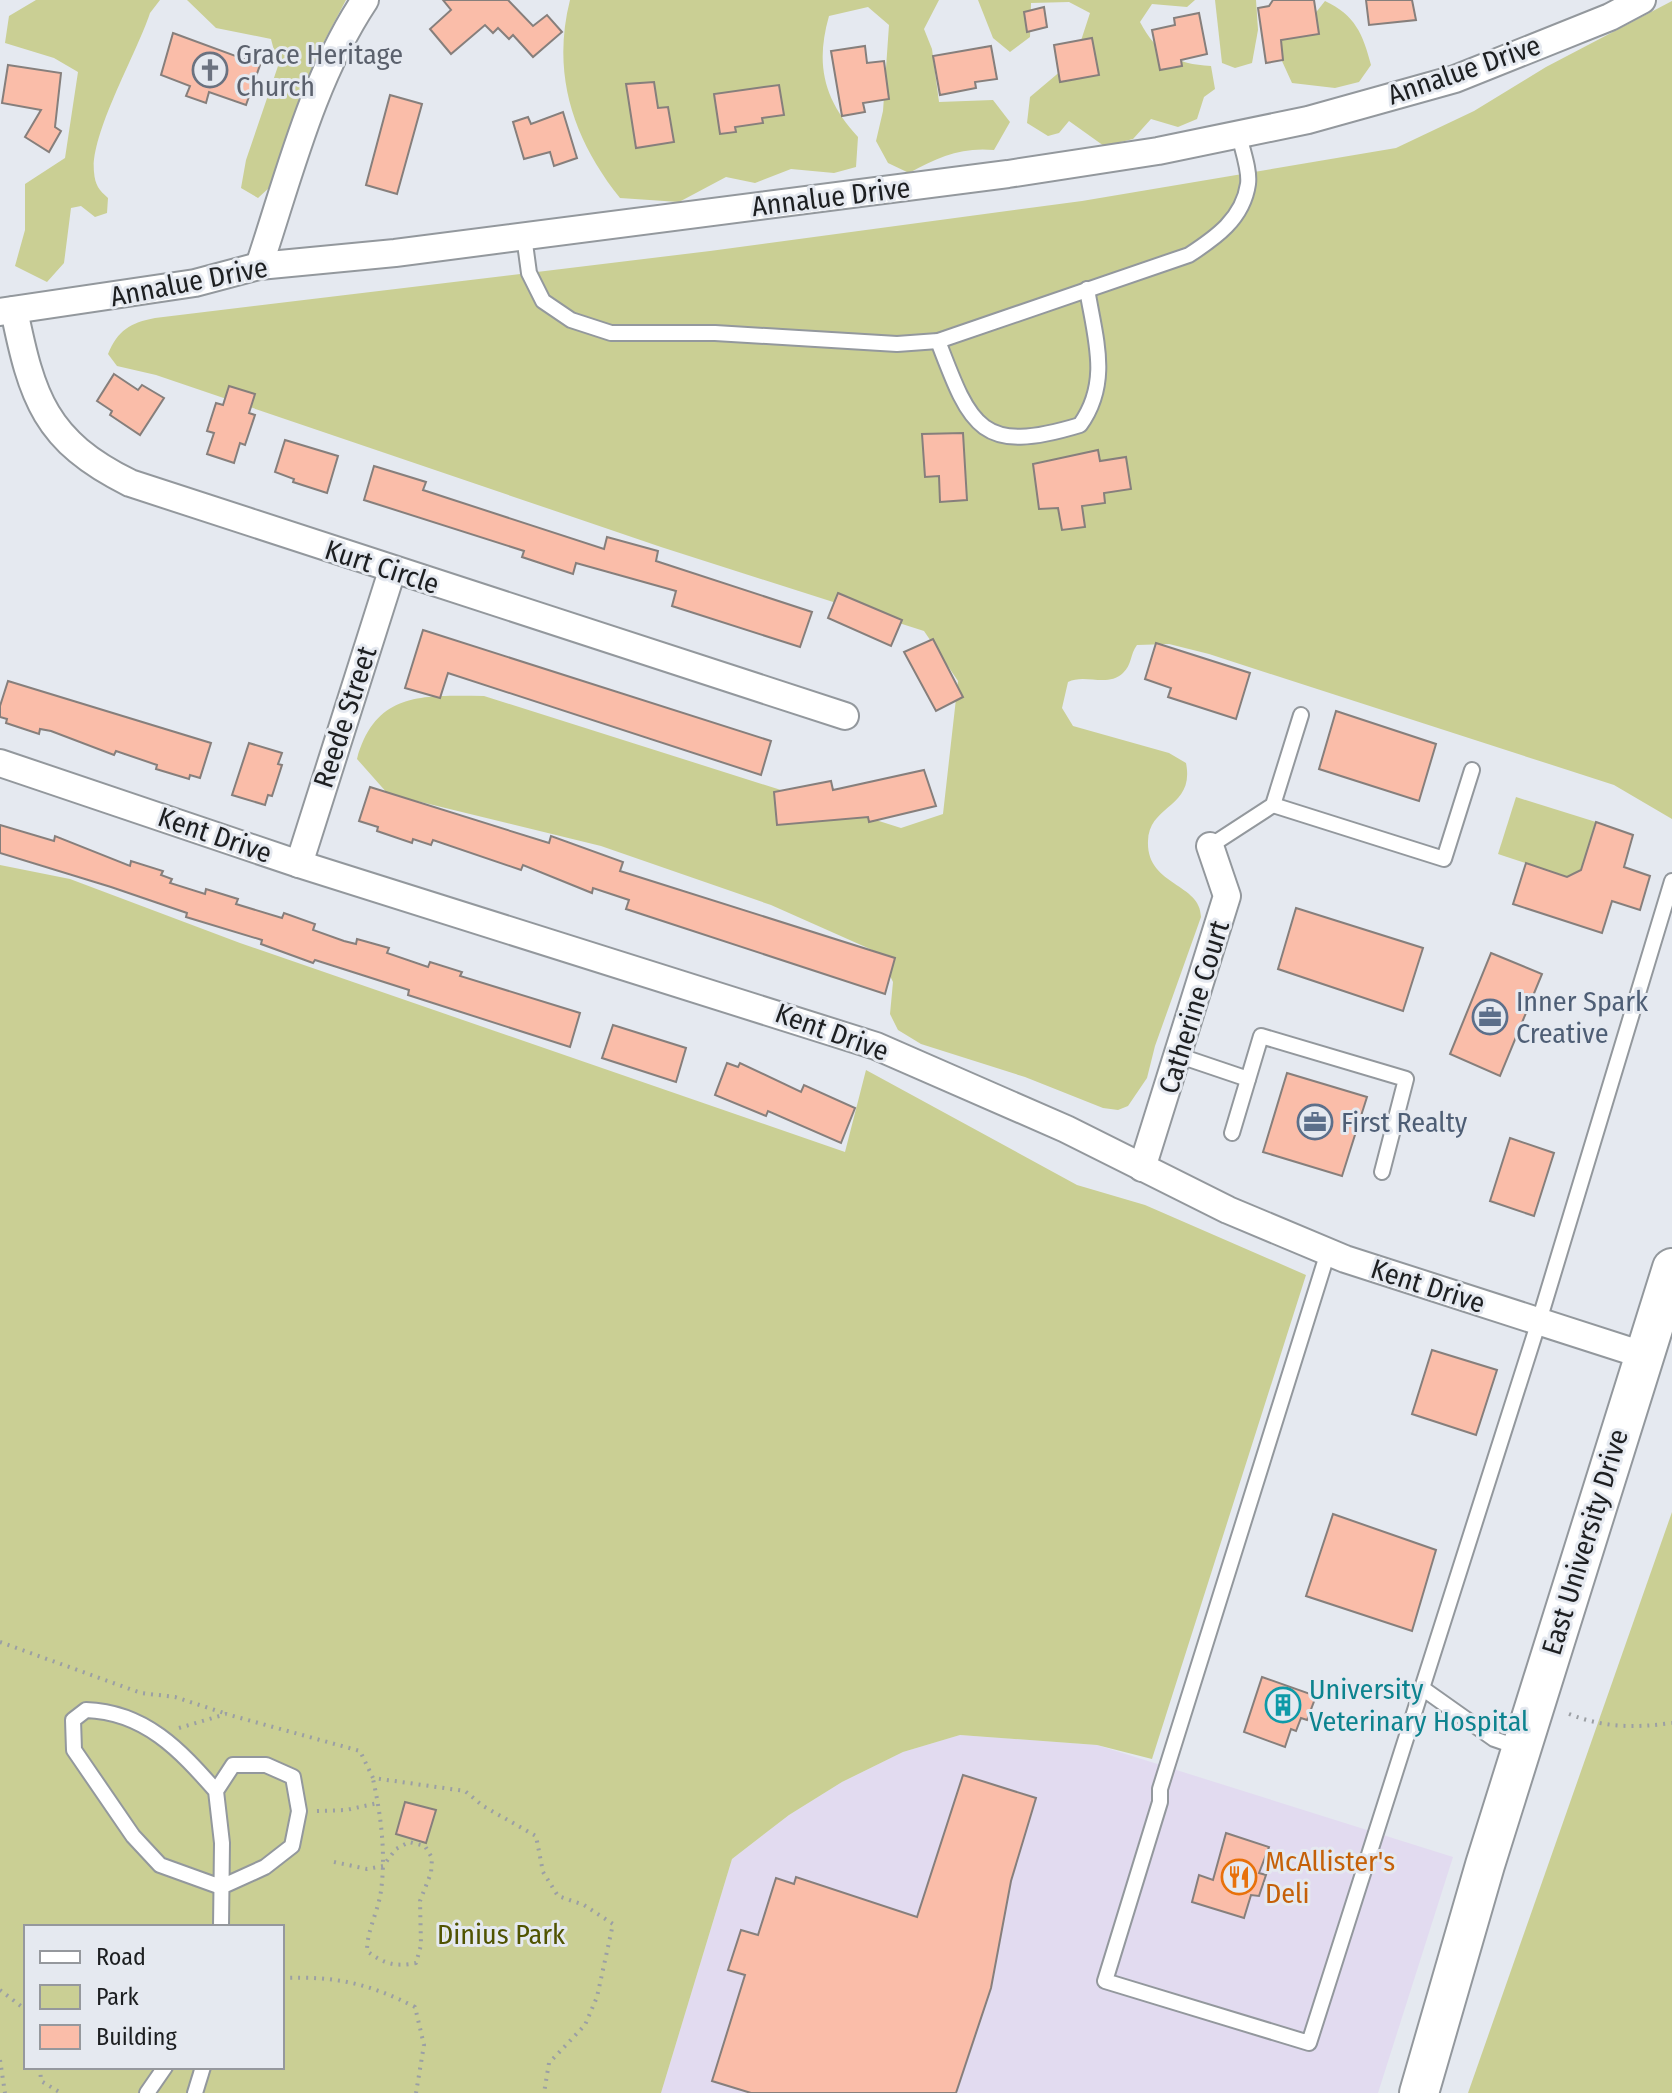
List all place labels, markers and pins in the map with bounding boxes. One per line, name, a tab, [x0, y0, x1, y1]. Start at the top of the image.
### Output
place label: Grace Heritage Church	[236, 38, 403, 103]
church icon: Grace Heritage Church	[191, 51, 229, 89]
place label: Inner Spark Creative	[1516, 985, 1649, 1050]
office icon: Inner Spark Creative	[1471, 998, 1509, 1036]
office icon: First Realty	[1296, 1103, 1334, 1141]
place label: First Realty	[1341, 1106, 1468, 1139]
place label: University Veterinary Hospital	[1309, 1673, 1529, 1738]
building icon: University Veterinary Hospital	[1264, 1686, 1302, 1724]
place label: McAllister's Deli	[1265, 1845, 1395, 1910]
restaurant icon: McAllister's Deli	[1220, 1858, 1258, 1896]

